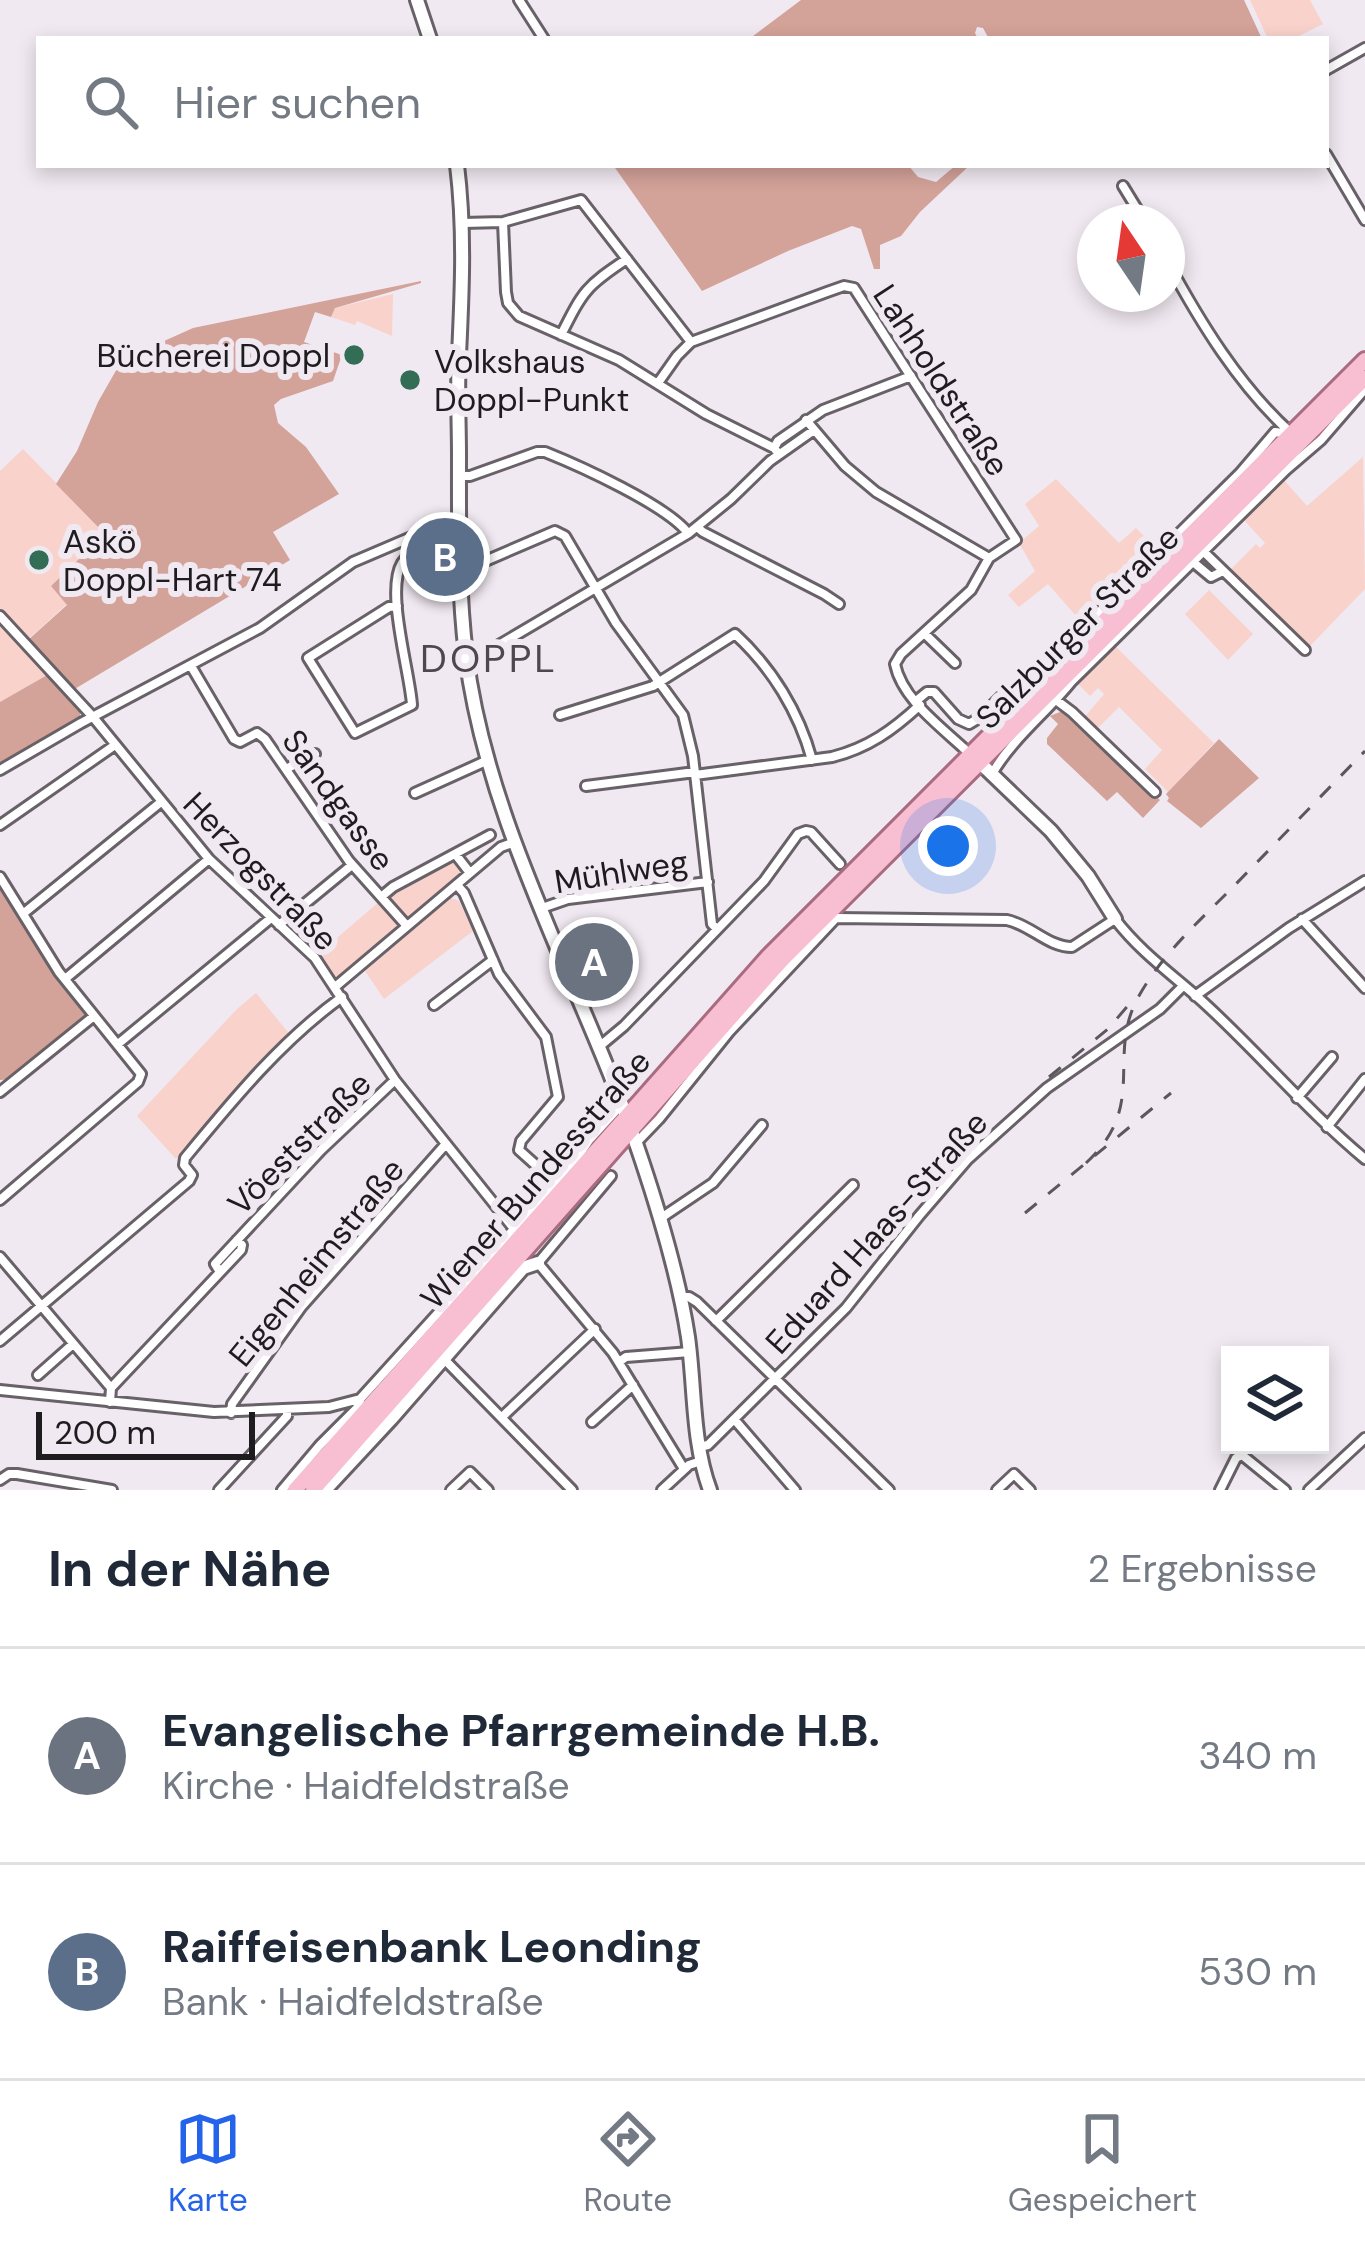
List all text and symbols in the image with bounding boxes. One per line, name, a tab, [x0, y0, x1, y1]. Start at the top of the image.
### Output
search box	[36, 36, 1329, 168]
icon: search	[78, 69, 144, 135]
text: Hier suchen	[174, 73, 421, 132]
north arrow	[1077, 204, 1185, 312]
street label: Lahholdstraße	[864, 276, 1020, 484]
place label: Bücherei Doppl	[97, 334, 330, 377]
place label: Volkshaus Doppl-Punkt	[434, 340, 629, 421]
marker: Bücherei Doppl	[341, 342, 367, 368]
marker: Volkshaus Doppl-Punkt	[397, 367, 423, 393]
pin: B	[406, 512, 484, 602]
street label: Salzburger Straße	[966, 516, 1188, 738]
place label: Askö Doppl-Hart 74	[63, 520, 282, 601]
marker: Askö Doppl-Hart 74	[26, 547, 52, 573]
district label: DOPPL	[420, 633, 558, 684]
street label: Sandgasse	[273, 721, 404, 880]
street label: Herzogstraße	[174, 783, 347, 960]
your location	[918, 816, 978, 876]
street label: Mühlweg	[551, 840, 691, 903]
pin: A	[555, 917, 633, 1007]
street label: Wiener Bundesstraße	[411, 1041, 660, 1318]
street label: Vöeststraße	[218, 1062, 380, 1224]
street label: Eduard Haas-Straße	[756, 1102, 997, 1363]
street label: Eigenheimstraße	[219, 1149, 414, 1375]
map controls	[1221, 1346, 1329, 1454]
button: layers	[1221, 1346, 1329, 1454]
scale bar	[36, 1406, 255, 1459]
text: 200 m	[54, 1411, 156, 1454]
text: In der Nähe	[48, 1535, 332, 1602]
text: 2 Ergebnisse	[1088, 1543, 1317, 1594]
text: Evangelische Pfarrgemeinde H.B.	[162, 1701, 880, 1760]
text: A	[73, 1730, 101, 1781]
text: 340 m	[1198, 1730, 1317, 1781]
text: Kirche · Haidfeldstraße	[162, 1760, 570, 1811]
text: Raiffeisenbank Leonding	[162, 1917, 702, 1976]
text: B	[75, 1946, 99, 1997]
text: 530 m	[1198, 1946, 1317, 1997]
text: Bank · Haidfeldstraße	[162, 1976, 544, 2027]
tab: Karte	[168, 2106, 248, 2221]
tab: Route	[584, 2106, 672, 2221]
tab: Gespeichert	[1008, 2106, 1197, 2221]

